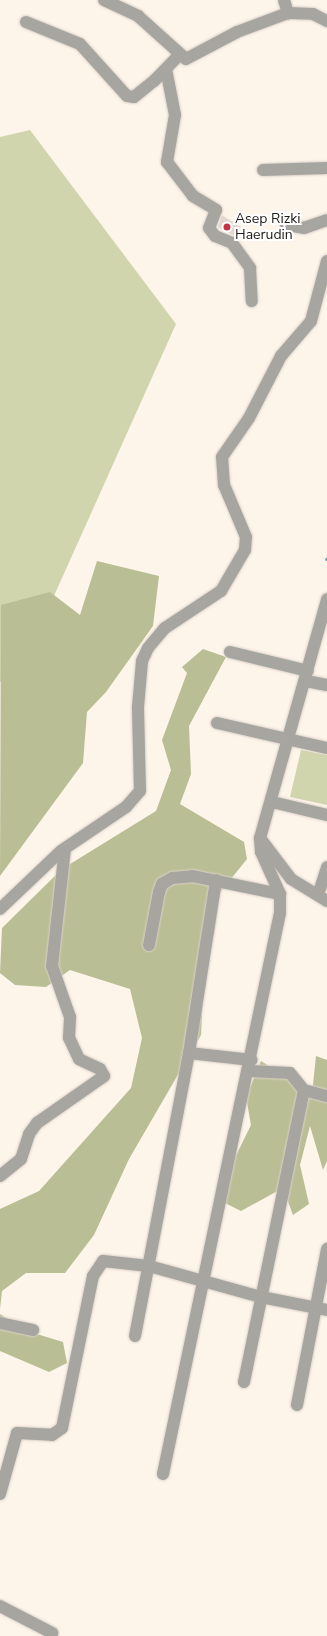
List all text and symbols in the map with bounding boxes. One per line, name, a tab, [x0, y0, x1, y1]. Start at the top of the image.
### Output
place label: Asep Rizki Haerudin	[235, 211, 300, 244]
marker: Asep Rizki Haerudin	[222, 222, 232, 232]

